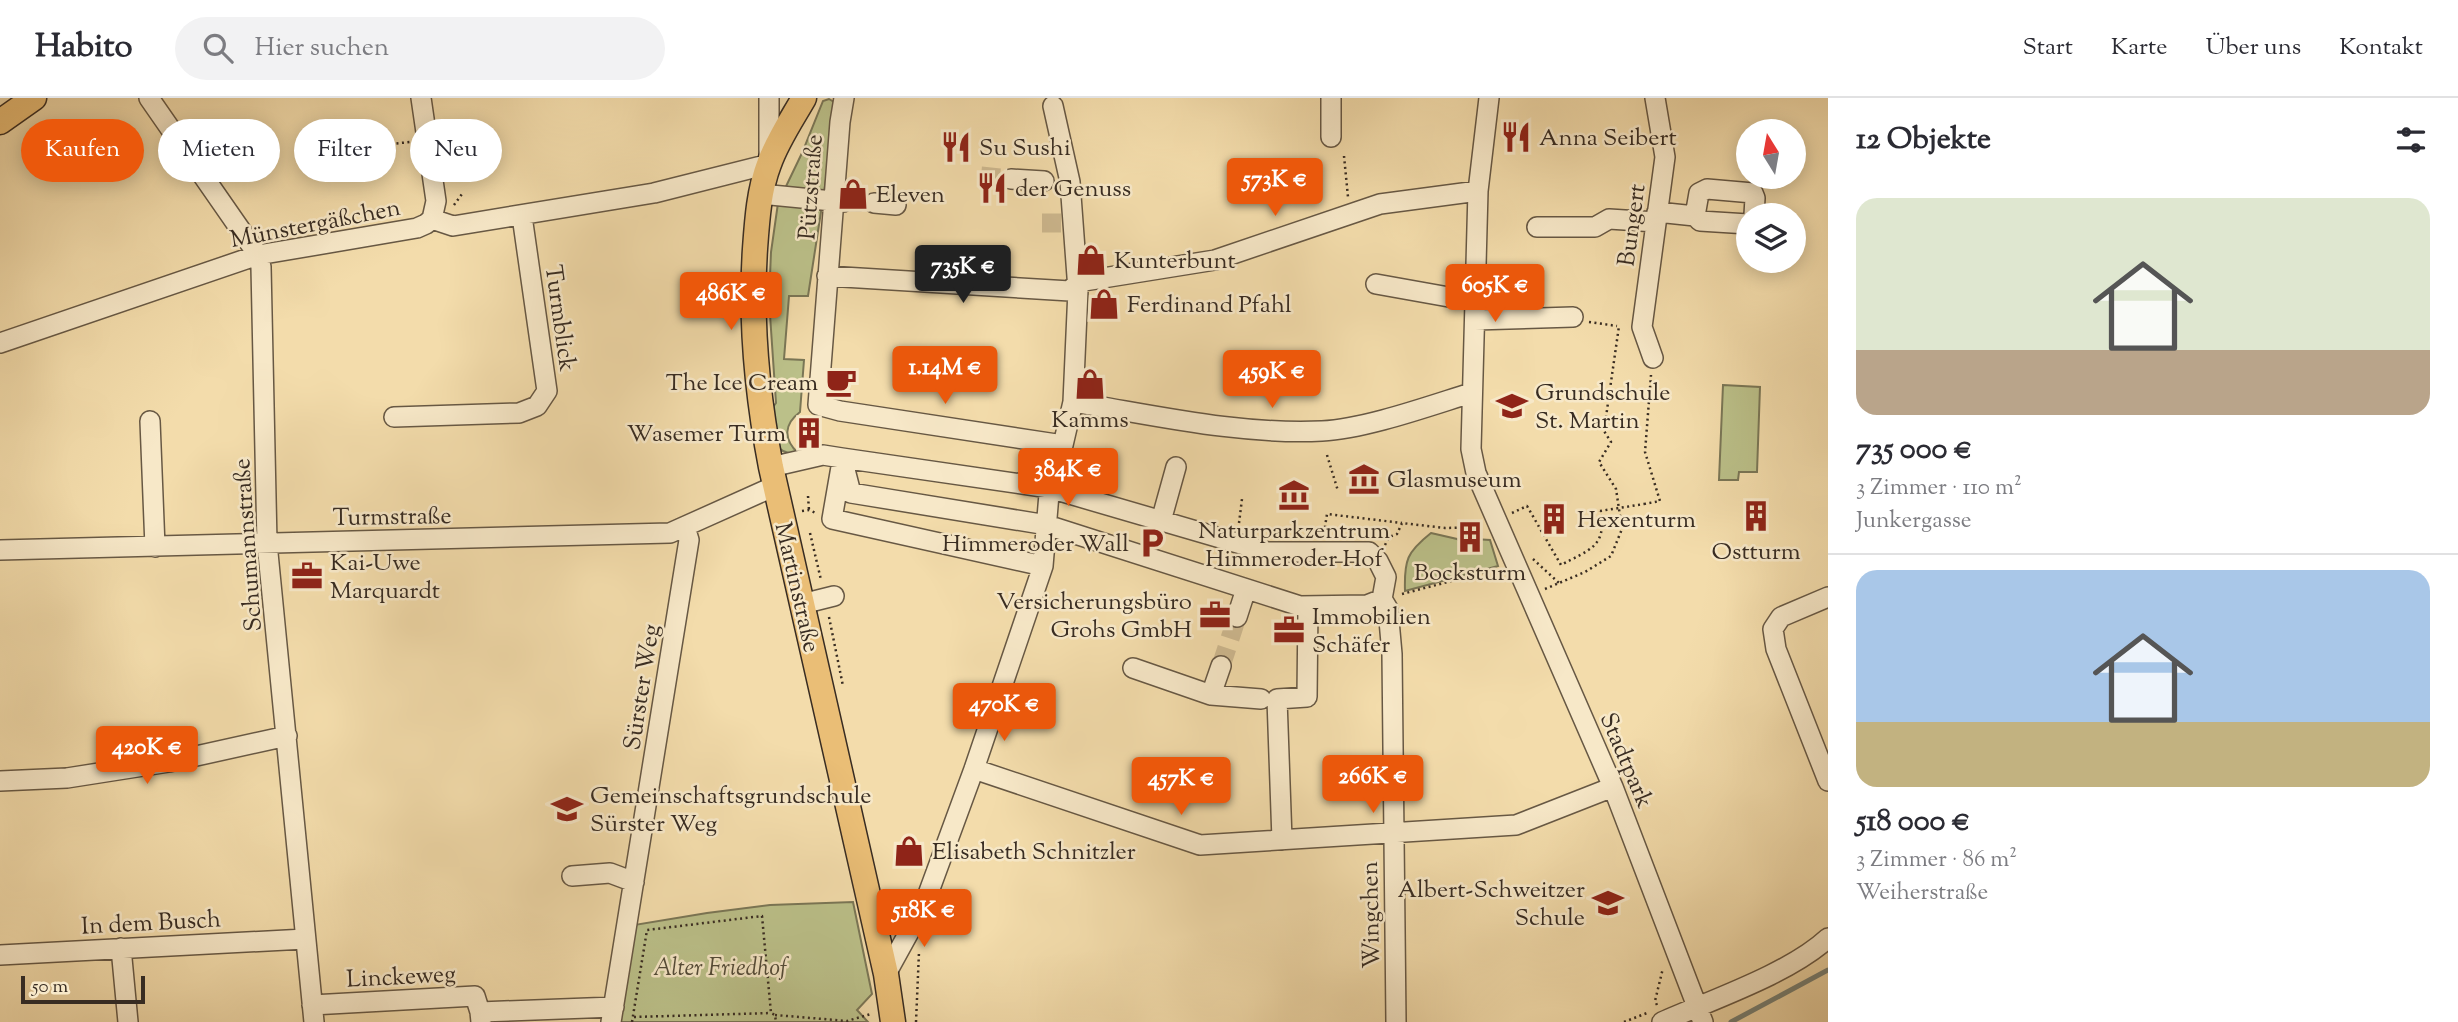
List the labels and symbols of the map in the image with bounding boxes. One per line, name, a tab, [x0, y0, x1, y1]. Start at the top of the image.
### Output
north arrow	[1736, 119, 1806, 189]
restaurant icon: Anna Seibert	[1499, 120, 1533, 154]
place label: Anna Seibert	[1539, 122, 1677, 156]
restaurant icon: Su Sushi	[939, 130, 973, 164]
place label: Su Sushi	[979, 132, 1071, 166]
street label: Pützstraße	[791, 133, 833, 241]
pin: 573K €	[1218, 158, 1332, 218]
restaurant icon: der Genuss	[975, 171, 1009, 205]
place label: der Genuss	[1015, 173, 1131, 207]
shop icon: Eleven	[836, 177, 870, 211]
place label: Eleven	[876, 179, 945, 213]
street label: Bungert	[1610, 182, 1656, 269]
street label: Münstergäßchen	[227, 192, 403, 258]
shop icon: Kunterbunt	[1074, 243, 1108, 277]
place label: Kunterbunt	[1114, 245, 1236, 279]
pin: 735K €	[906, 246, 1020, 305]
street label: Turmblick	[535, 263, 583, 374]
pin: 605K €	[1438, 264, 1552, 324]
pin: 486K €	[674, 272, 788, 332]
shop icon: Ferdinand Pfahl	[1087, 287, 1121, 321]
place label: Ferdinand Pfahl	[1127, 289, 1292, 323]
pin: 1.14M €	[880, 346, 1010, 406]
pin: 459K €	[1215, 350, 1329, 410]
cafe icon: The Ice Cream	[824, 365, 858, 399]
place label: The Ice Cream	[666, 367, 818, 401]
shop icon: Kamms	[1073, 367, 1107, 401]
place label: Grundschule St. Martin	[1535, 377, 1670, 439]
school or university icon: Grundschule St. Martin	[1495, 389, 1529, 423]
place label: Kamms	[1051, 404, 1129, 438]
building icon: Wasemer Turm	[792, 416, 826, 450]
place label: Wasemer Turm	[627, 418, 786, 452]
pin: 384K €	[1011, 448, 1125, 508]
street label: Schumannstraße	[226, 457, 272, 633]
museum icon: Glasmuseum	[1347, 462, 1381, 496]
place label: Glasmuseum	[1387, 464, 1522, 498]
museum icon: Naturparkzentrum Himmeroder Hof	[1277, 478, 1311, 512]
building icon: Ostturm	[1739, 499, 1773, 533]
street label: Turmstraße	[332, 500, 452, 536]
building icon: Hexenturm	[1537, 502, 1571, 536]
place label: Hexenturm	[1577, 504, 1696, 538]
place label: Naturparkzentrum Himmeroder Hof	[1198, 515, 1390, 577]
street label: Martinstraße	[765, 519, 828, 656]
building icon: Bocksturm	[1453, 520, 1487, 554]
parking icon: Himmeroder Wall	[1135, 526, 1169, 560]
place label: Himmeroder Wall	[942, 528, 1129, 562]
place label: Ostturm	[1712, 536, 1801, 570]
place label: Kai-Uwe Marquardt	[330, 547, 440, 609]
place label: Bocksturm	[1414, 557, 1526, 591]
office icon: Kai-Uwe Marquardt	[290, 559, 324, 593]
place label: Versicherungsbüro Grohs GmbH	[996, 586, 1192, 648]
office icon: Versicherungsbüro Grohs GmbH	[1198, 598, 1232, 632]
place label: Immobilien Schäfer	[1312, 601, 1431, 663]
office icon: Immobilien Schäfer	[1272, 613, 1306, 647]
street label: Sürster Weg	[616, 622, 670, 753]
pin: 470K €	[947, 684, 1061, 743]
street label: Stadtpark	[1590, 708, 1660, 814]
pin: 420K €	[90, 726, 204, 786]
pin: 266K €	[1316, 756, 1430, 815]
pin: 457K €	[1124, 758, 1238, 817]
place label: Gemeinschaftsgrundschule Sürster Weg	[590, 780, 871, 842]
school or university icon: Gemeinschaftsgrundschule Sürster Weg	[550, 792, 584, 826]
shop icon: Elisabeth Schnitzler	[892, 834, 926, 868]
place label: Elisabeth Schnitzler	[932, 836, 1136, 870]
street label: Wingchen	[1354, 861, 1390, 969]
place label: Albert-Schweitzer Schule	[1397, 874, 1585, 936]
school or university icon: Albert-Schweitzer Schule	[1591, 886, 1625, 920]
pin: 518K €	[867, 890, 981, 949]
street label: In dem Busch	[80, 903, 222, 945]
park label: Alter Friedhof	[653, 952, 790, 986]
street label: Linckeweg	[346, 958, 457, 998]
scale bar	[21, 973, 145, 1005]

